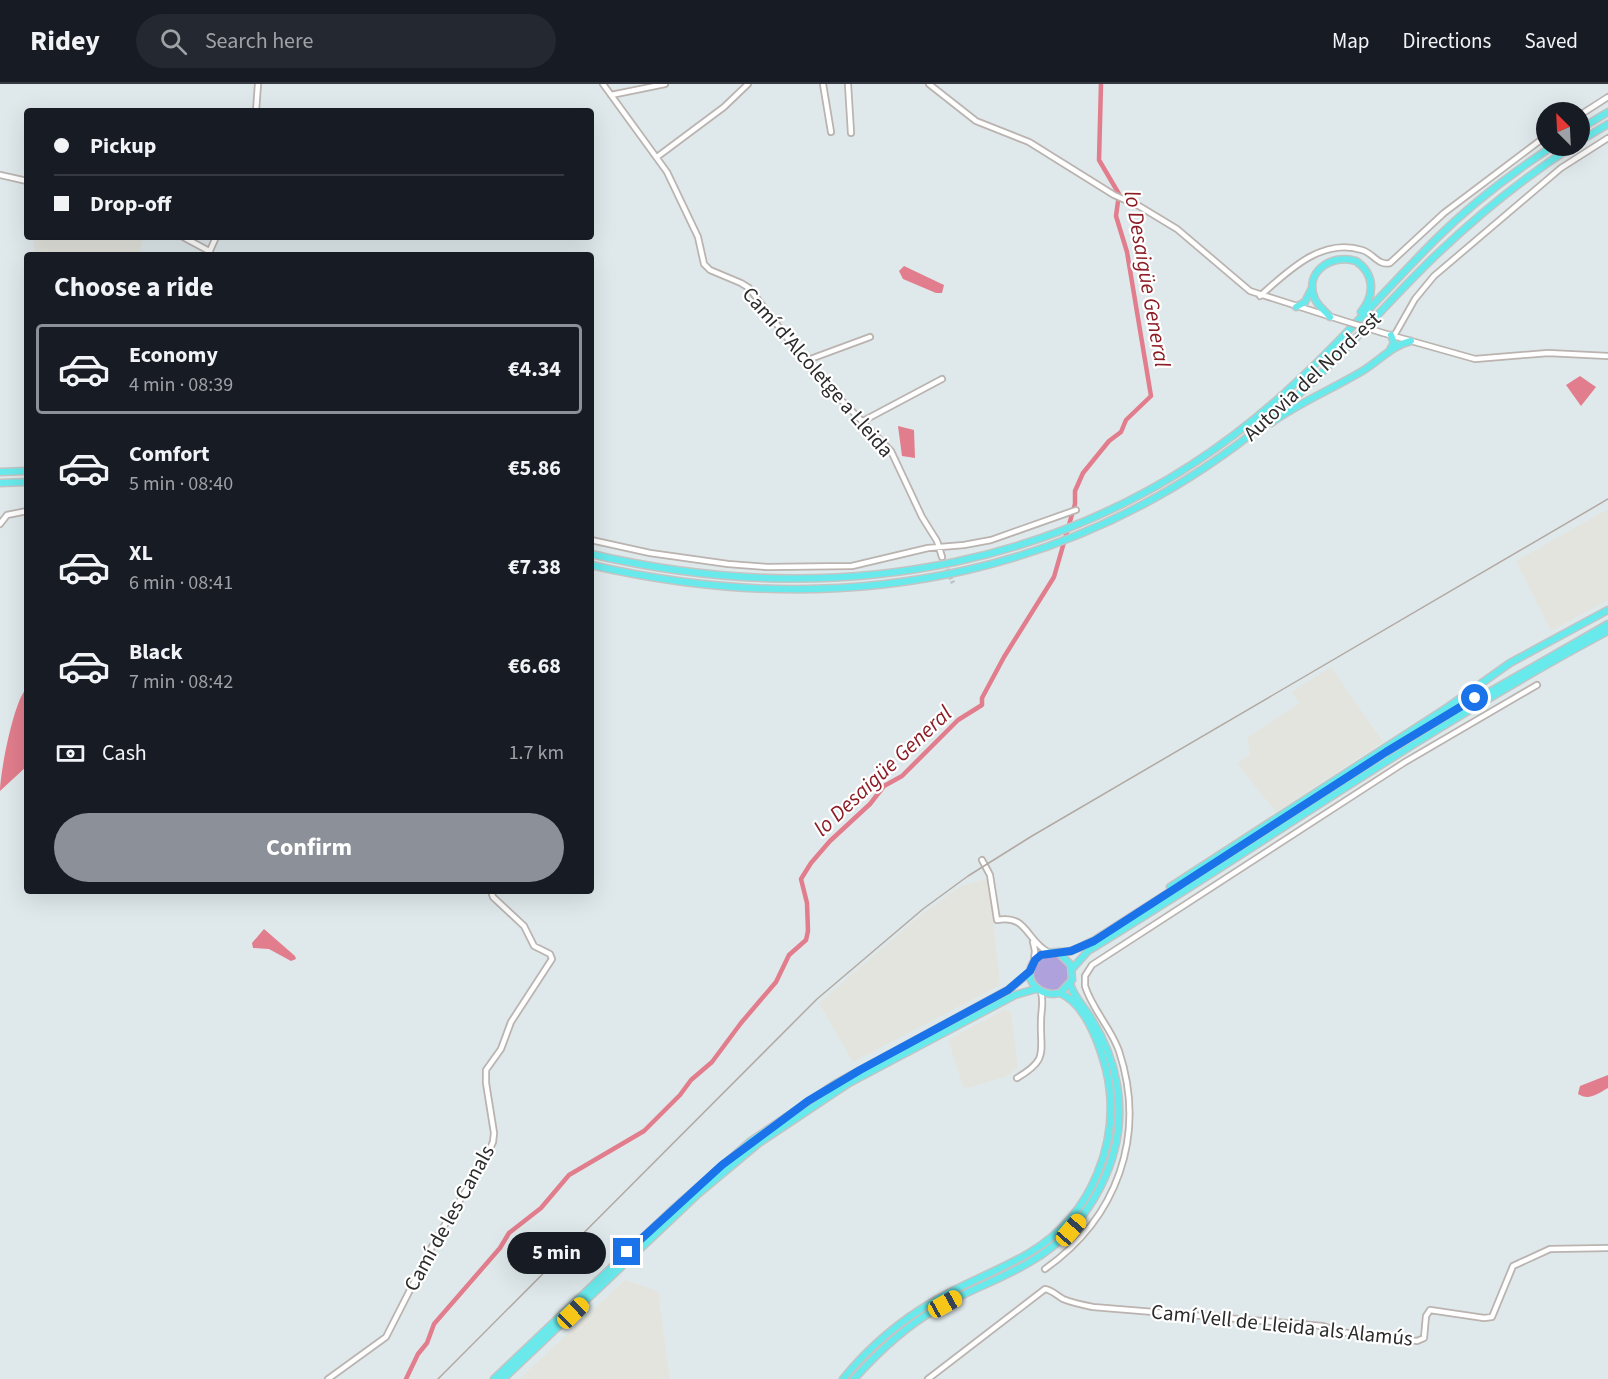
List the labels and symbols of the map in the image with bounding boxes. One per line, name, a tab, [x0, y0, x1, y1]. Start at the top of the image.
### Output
north arrow	[1536, 102, 1590, 156]
water label: lo Desaigüe General	[1116, 188, 1178, 370]
street label: Camí d'Alcoletge a Lleida	[735, 280, 901, 464]
street label: Autovia del Nord-est	[1237, 304, 1387, 448]
route start	[1461, 684, 1488, 711]
water label: lo Desaigüe General	[807, 698, 960, 844]
street label: Camí de les Canals	[396, 1139, 502, 1297]
car	[1052, 1211, 1090, 1249]
callout: 5 min	[507, 1231, 606, 1273]
route end	[613, 1238, 640, 1265]
car	[925, 1287, 965, 1321]
car	[554, 1294, 592, 1332]
street label: Camí Vell de Lleida als Alamús	[1150, 1296, 1415, 1354]

